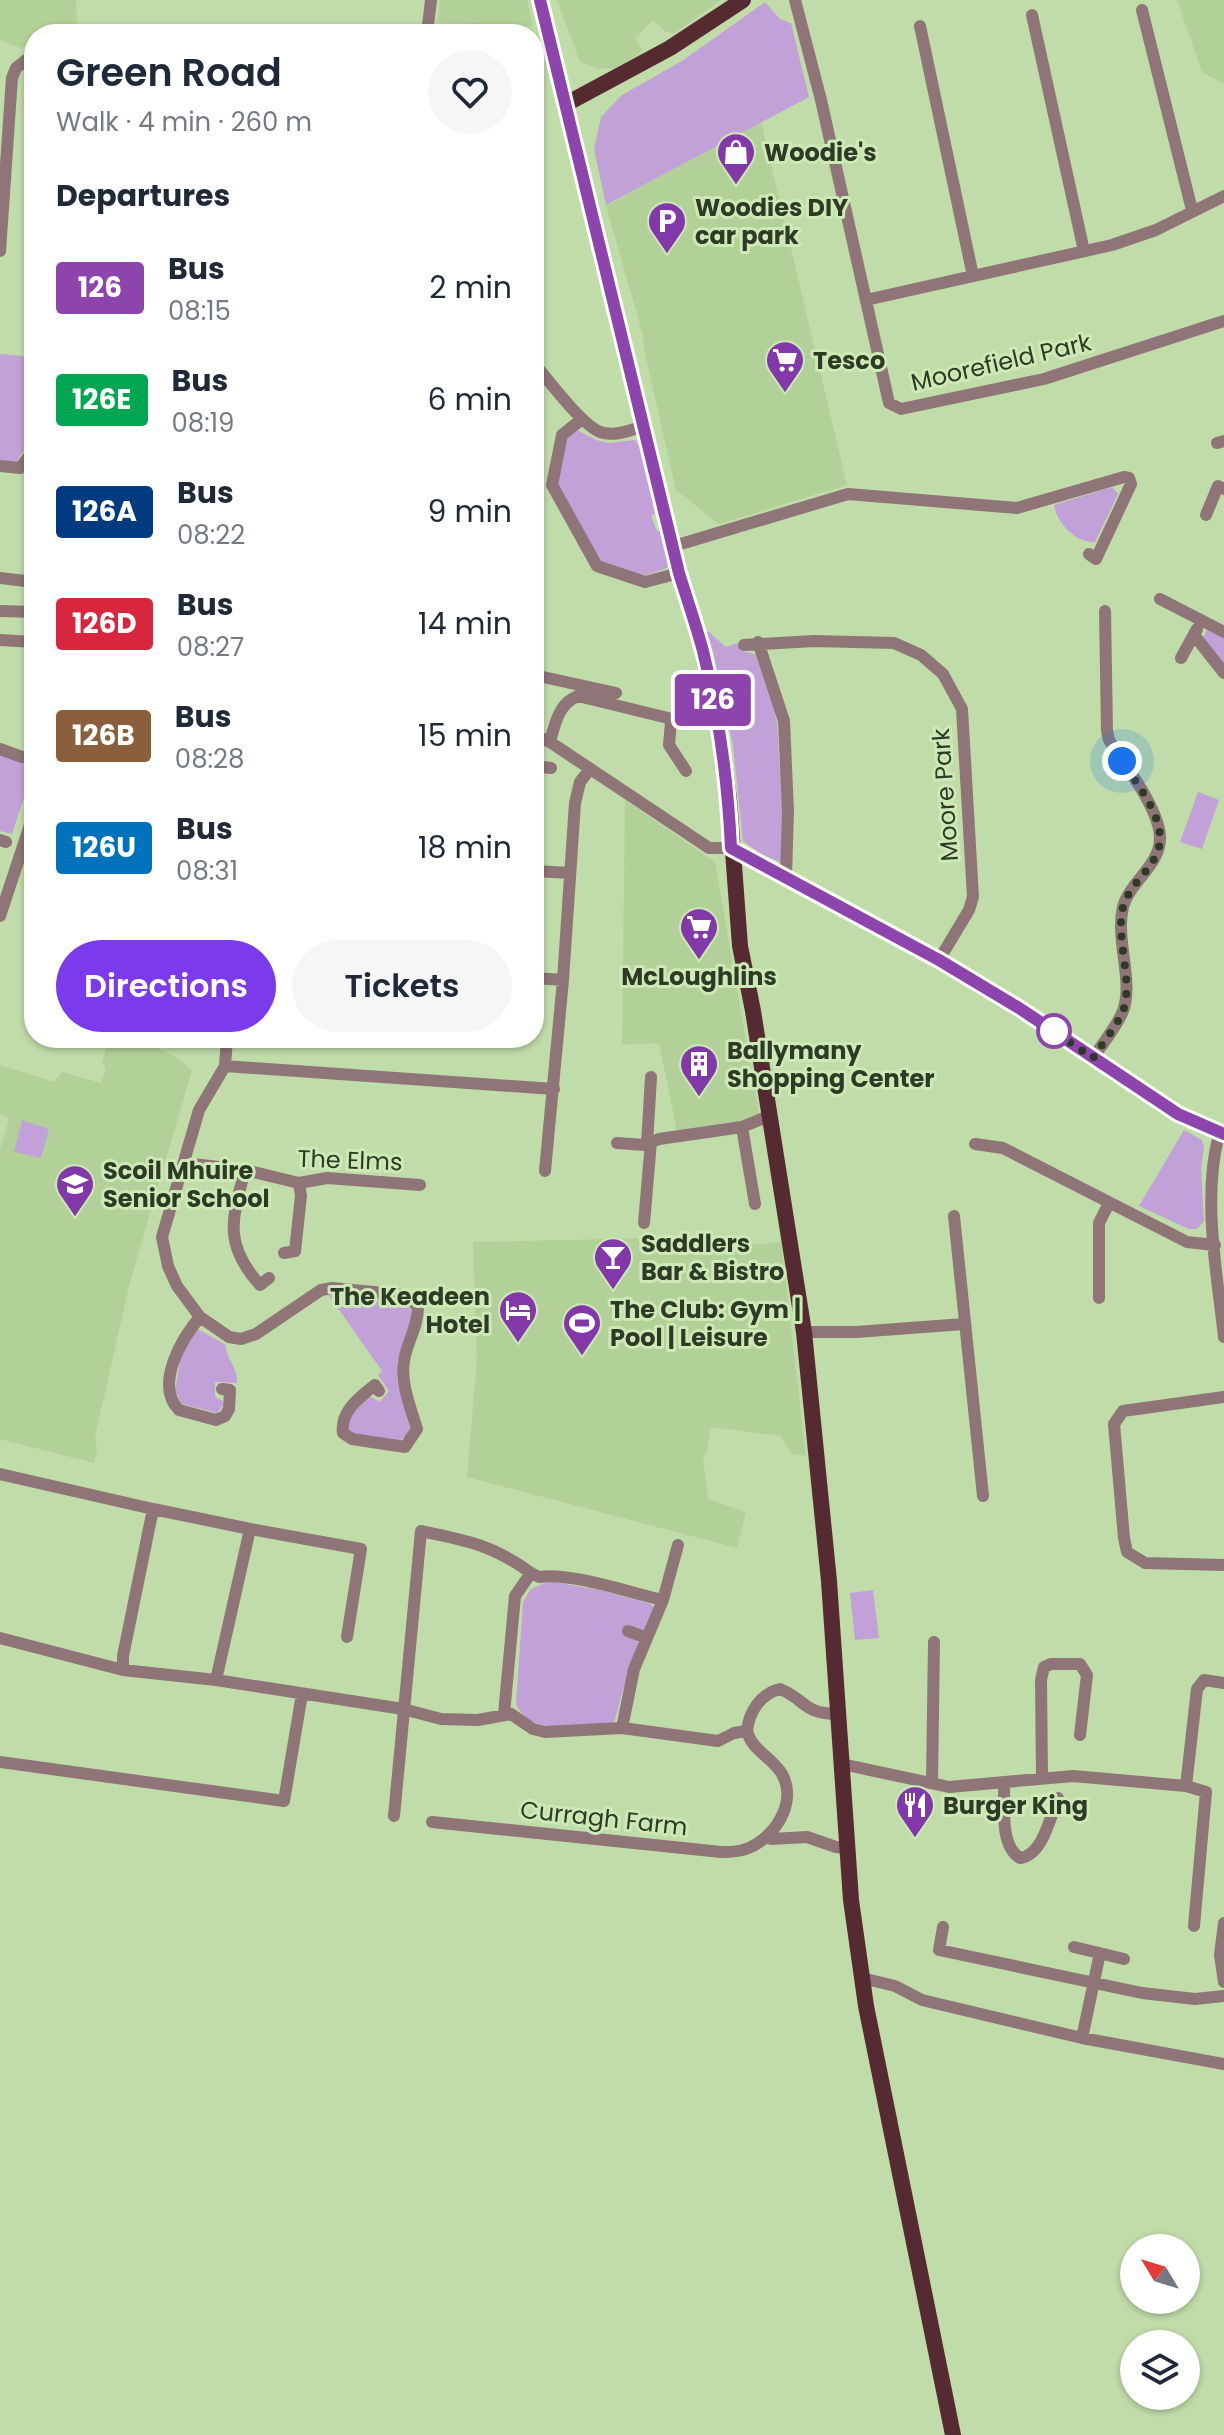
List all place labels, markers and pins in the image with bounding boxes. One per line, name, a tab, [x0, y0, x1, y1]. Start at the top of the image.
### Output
shop icon: Woodie's	[715, 131, 757, 186]
place label: Woodie's	[764, 136, 877, 169]
place label: Woodies DIY car park	[695, 191, 848, 252]
parking icon: Woodies DIY car park	[646, 200, 688, 255]
supermarket icon: Tesco	[764, 339, 806, 394]
place label: Tesco	[813, 344, 885, 377]
supermarket icon: McLoughlins	[678, 906, 720, 961]
place label: McLoughlins	[621, 960, 777, 993]
unlabelled marker	[1037, 1014, 1071, 1048]
place label: Ballymany Shopping Center	[727, 1034, 935, 1095]
building icon: Ballymany Shopping Center	[678, 1043, 720, 1098]
place label: Scoil Mhuire Senior School	[103, 1154, 270, 1215]
school or university icon: Scoil Mhuire Senior School	[54, 1163, 96, 1218]
place label: Saddlers Bar & Bistro	[641, 1227, 784, 1288]
bar icon: Saddlers Bar & Bistro	[592, 1236, 634, 1291]
place label: The Keadeen Hotel	[330, 1280, 490, 1341]
hotel icon: The Keadeen Hotel	[497, 1289, 539, 1344]
place label: The Club: Gym | Pool | Leisure	[610, 1293, 801, 1354]
sports icon: The Club: Gym | Pool | Leisure	[561, 1302, 603, 1357]
restaurant icon: Burger King	[894, 1784, 936, 1839]
place label: Burger King	[943, 1789, 1088, 1822]

